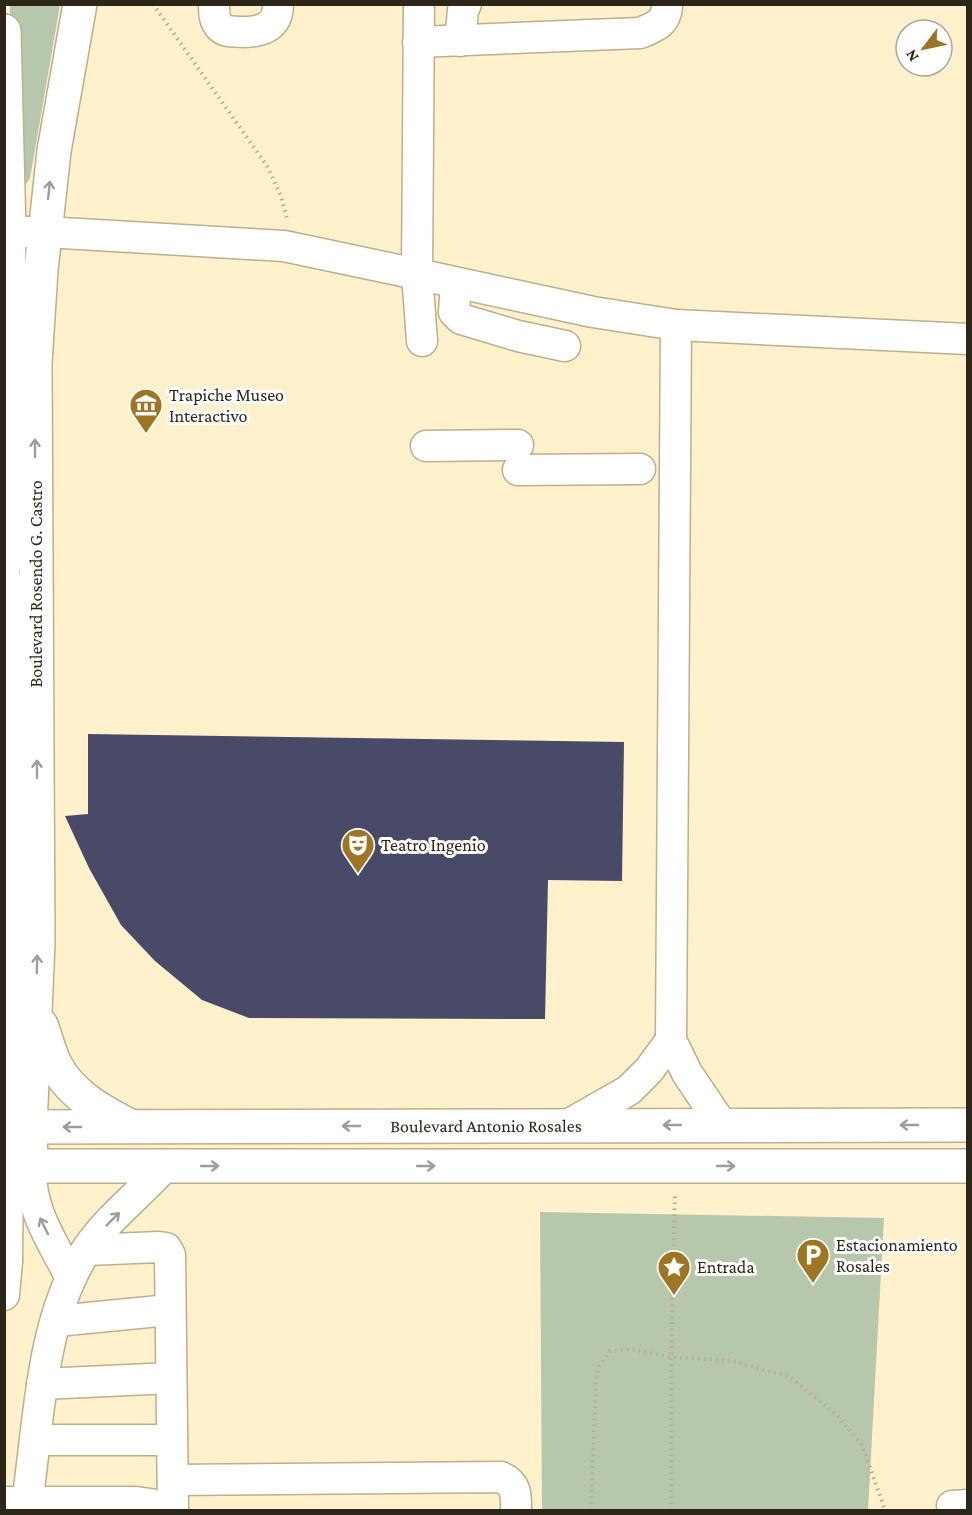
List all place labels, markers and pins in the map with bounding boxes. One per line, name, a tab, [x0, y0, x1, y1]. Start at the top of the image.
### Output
place label: Trapiche Museo Interactivo	[169, 385, 284, 426]
museum icon: Trapiche Museo Interactivo	[128, 387, 164, 434]
theatre icon: Teatro Ingenio	[340, 827, 376, 874]
place label: Teatro Ingenio	[381, 835, 486, 855]
place label: Estacionamiento Rosales	[836, 1235, 958, 1276]
parking icon: Estacionamiento Rosales	[795, 1237, 831, 1284]
place icon: Entrada	[656, 1249, 692, 1296]
place label: Entrada	[697, 1257, 755, 1277]

